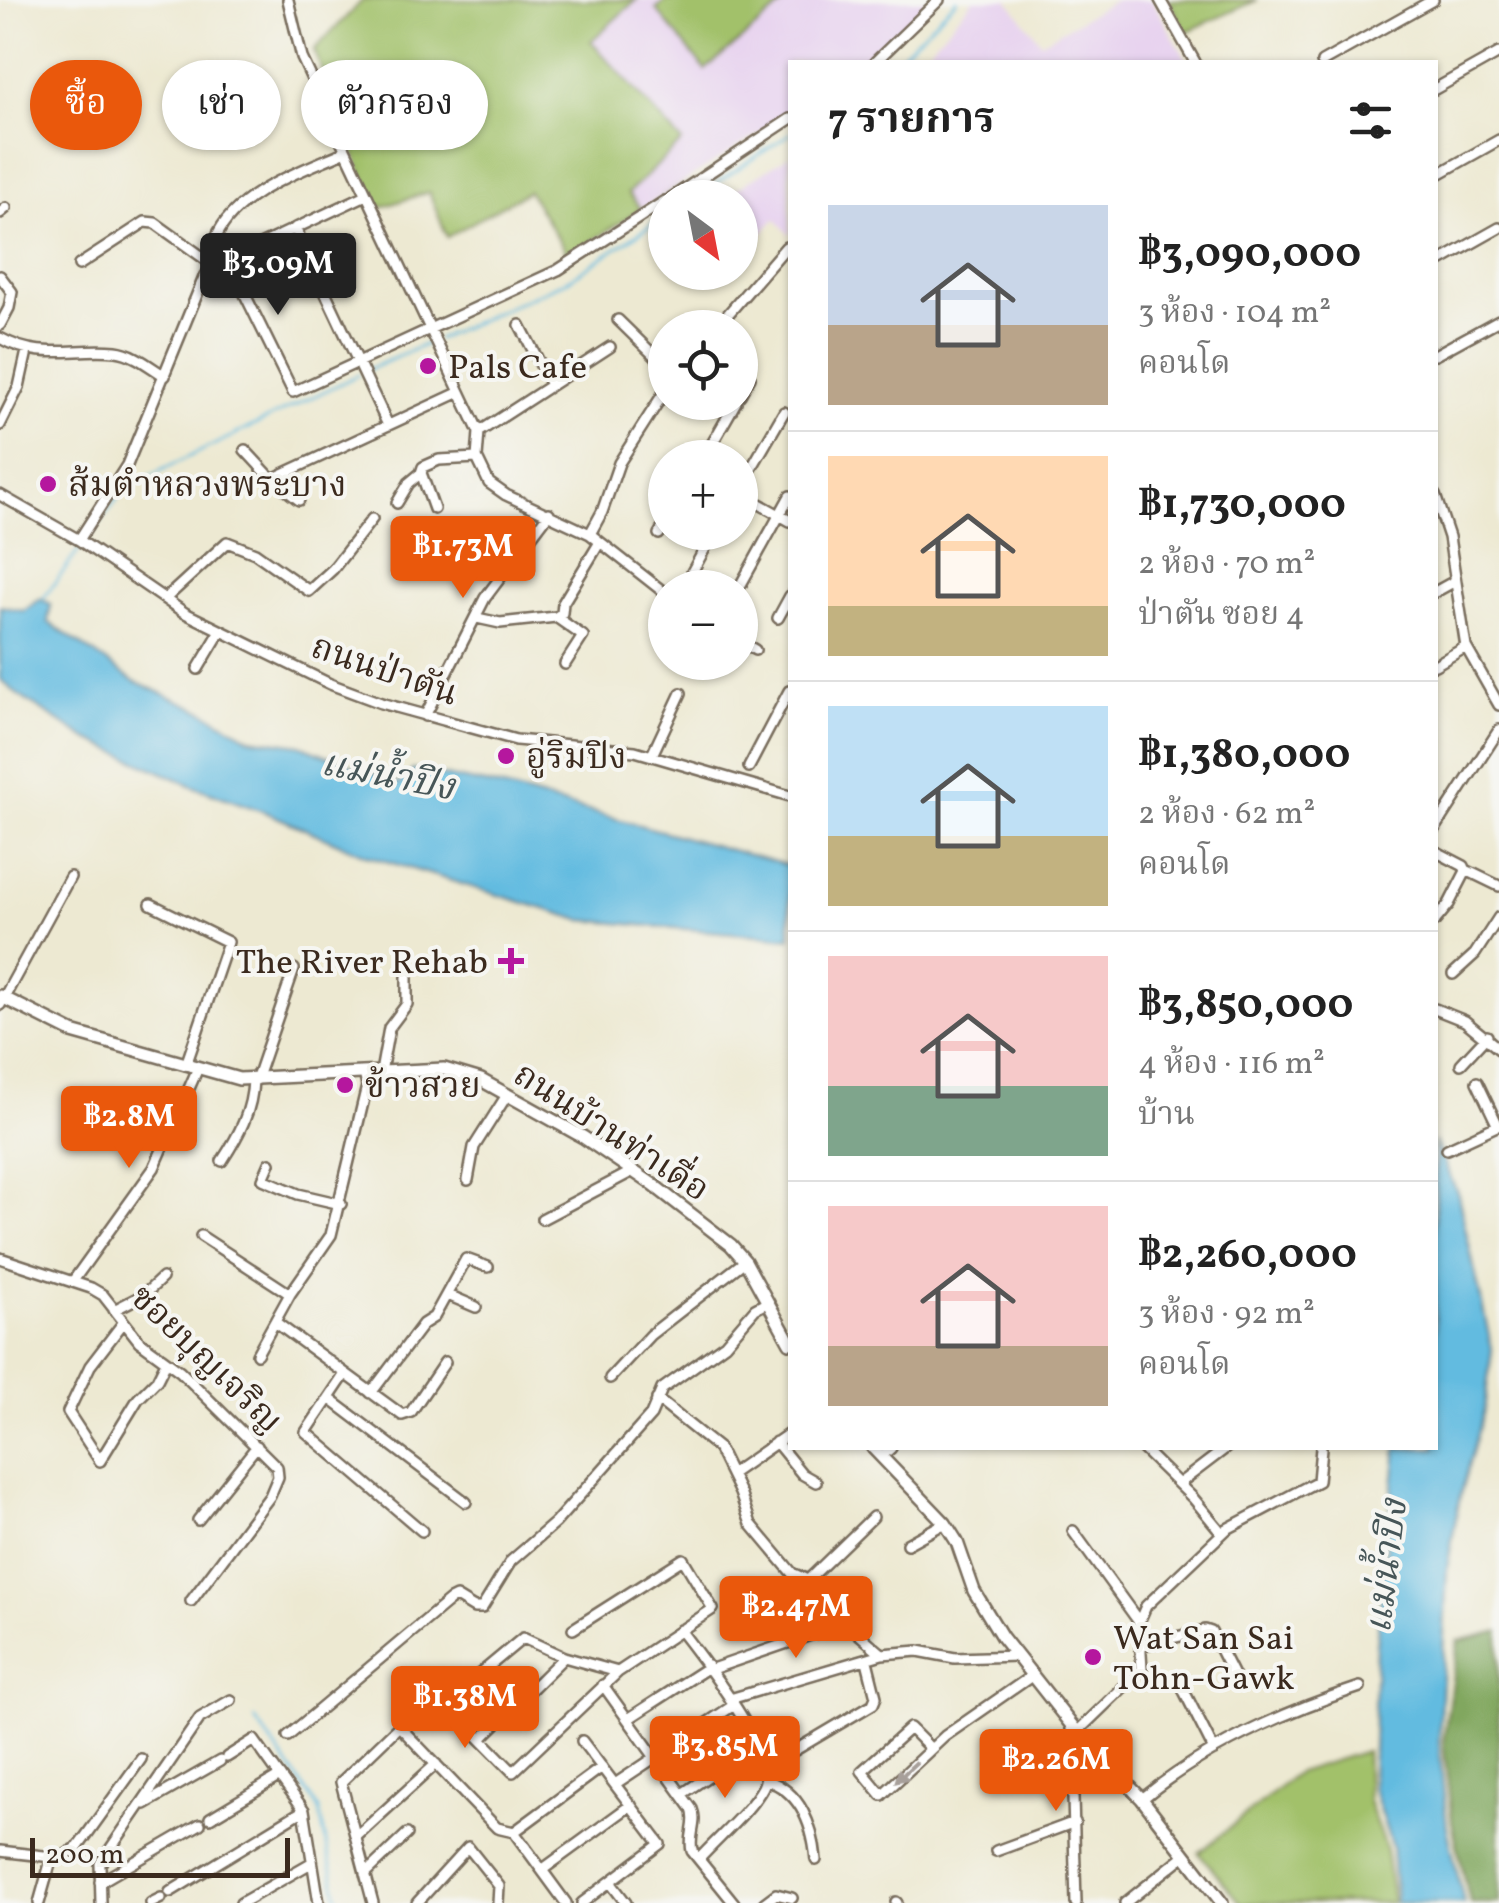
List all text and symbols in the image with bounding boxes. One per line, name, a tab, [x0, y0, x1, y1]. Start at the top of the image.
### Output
chip: ซื้อ	[30, 60, 142, 150]
chip: เช่า	[162, 60, 281, 150]
chip: ตัวกรอง	[301, 60, 488, 150]
text: 7 รายการ	[828, 92, 995, 151]
icon: filters	[1343, 93, 1398, 148]
north arrow	[648, 180, 758, 290]
map controls	[648, 180, 758, 680]
text: ฿3,090,000	[1138, 226, 1361, 285]
pin: ฿3.09M	[197, 233, 359, 318]
text: ฿3.09M	[222, 243, 334, 287]
icon: home	[908, 245, 1028, 365]
text: 3 ห้อง · 104 m²	[1138, 292, 1331, 336]
button: locate	[648, 310, 758, 420]
text: คอนโด	[1138, 343, 1231, 387]
place label: Pals Cafe	[448, 345, 587, 393]
marker: Pals Cafe	[417, 355, 439, 377]
button: +	[648, 440, 758, 550]
place label: ส้มตำหลวงพระบาง	[68, 463, 347, 511]
marker: ส้มตำหลวงพระบาง	[37, 473, 59, 495]
text: ฿1,730,000	[1138, 477, 1346, 536]
icon: home	[908, 496, 1028, 616]
pin: ฿1.73M	[382, 516, 544, 601]
text: ฿1.73M	[413, 526, 513, 570]
text: 2 ห้อง · 70 m²	[1138, 543, 1315, 587]
button: −	[648, 570, 758, 680]
text: ป่าตัน ซอย 4	[1138, 594, 1305, 638]
street label: ถนนป่าตัน	[304, 624, 464, 719]
text: ฿1,380,000	[1138, 727, 1350, 786]
water label: แม่น้ำปิง	[316, 734, 462, 817]
place label: อู่ริมปิง	[526, 735, 626, 783]
marker: อู่ริมปิง	[495, 745, 517, 767]
icon: home	[908, 746, 1028, 866]
text: 2 ห้อง · 62 m²	[1138, 793, 1315, 837]
text: คอนโด	[1138, 844, 1231, 888]
place label: The River Rehab	[236, 940, 488, 988]
marker: The River Rehab	[498, 948, 524, 974]
text: ฿3,850,000	[1138, 977, 1353, 1036]
icon: home	[908, 996, 1028, 1116]
text: 4 ห้อง · 116 m²	[1138, 1043, 1325, 1087]
street label: ถนนบ้านท่าเดื่อ	[503, 1049, 720, 1215]
place label: ข้าวสวย	[365, 1064, 481, 1112]
marker: ข้าวสวย	[334, 1074, 356, 1096]
pin: ฿2.8M	[59, 1086, 199, 1171]
text: บ้าน	[1138, 1094, 1195, 1138]
text: ฿2.8M	[83, 1096, 175, 1140]
text: ฿2,260,000	[1138, 1227, 1357, 1286]
icon: home	[908, 1246, 1028, 1366]
street label: ซอยบุญเจริญ	[118, 1275, 292, 1445]
text: 3 ห้อง · 92 m²	[1138, 1293, 1315, 1337]
text: คอนโด	[1138, 1344, 1231, 1388]
water label: แม่น้ำปิง	[1349, 1494, 1423, 1637]
pin: ฿2.47M	[715, 1576, 877, 1661]
text: ฿2.47M	[742, 1586, 850, 1630]
place label: Wat San Sai Tohn-Gawk	[1113, 1616, 1295, 1704]
marker: Wat San Sai Tohn-Gawk	[1082, 1646, 1104, 1668]
pin: ฿1.38M	[384, 1666, 546, 1751]
text: ฿1.38M	[413, 1676, 517, 1720]
pin: ฿3.85M	[644, 1716, 806, 1801]
text: ฿3.85M	[672, 1726, 778, 1770]
pin: ฿2.26M	[975, 1729, 1137, 1814]
text: ฿2.26M	[1002, 1739, 1110, 1783]
one-way arrow	[895, 1760, 919, 1783]
scale bar	[30, 1833, 290, 1878]
text: 200 m	[45, 1836, 124, 1875]

